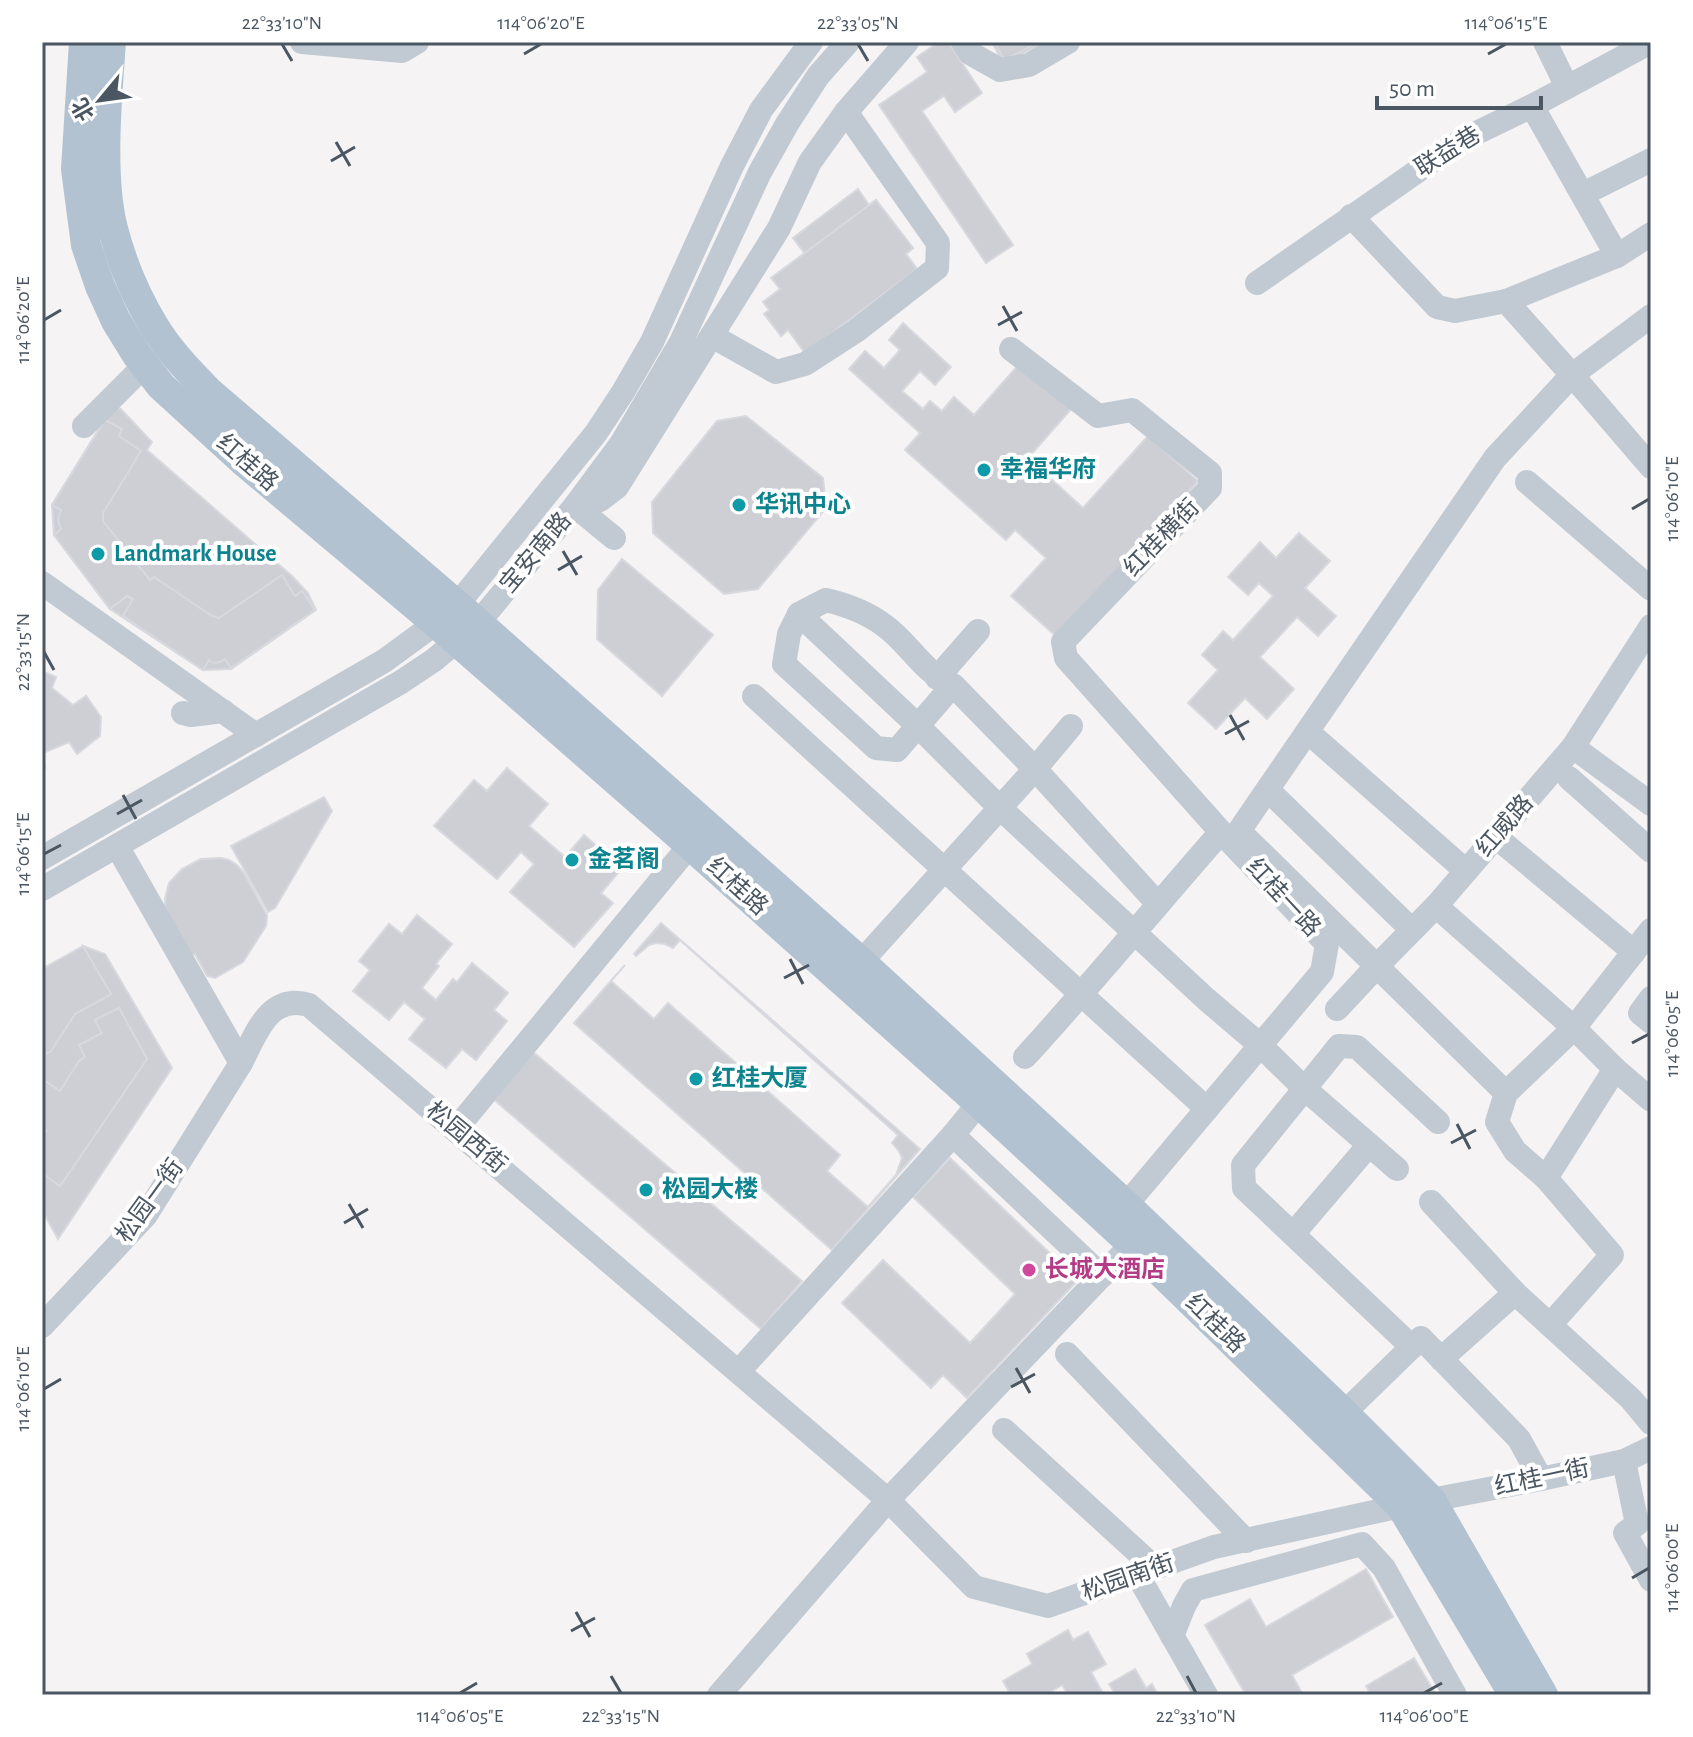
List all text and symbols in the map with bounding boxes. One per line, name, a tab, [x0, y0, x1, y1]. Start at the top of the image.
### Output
text: 22°33'10"N	[242, 13, 322, 33]
text: 114°06'20"E	[497, 13, 585, 33]
text: 22°33'05"N	[817, 13, 899, 33]
text: 114°06'15"E	[1465, 13, 1548, 33]
north arrow	[60, 60, 140, 140]
scale bar	[1377, 60, 1541, 110]
text: 50 m	[1389, 77, 1435, 101]
text: 北	[68, 94, 98, 125]
street label: 联益巷	[1410, 121, 1485, 181]
text: 114°06'20"E	[13, 276, 33, 364]
street label: 红桂路	[212, 429, 283, 496]
place label: 幸福华府	[1000, 456, 1096, 482]
text: 114°06'10"E	[1662, 456, 1682, 542]
marker: 幸福华府	[975, 461, 993, 479]
place label: 华讯中心	[755, 491, 851, 517]
street label: 红桂横街	[1119, 494, 1204, 581]
marker: 华讯中心	[730, 496, 748, 514]
street label: 宝安南路	[494, 507, 576, 597]
place label: Landmark House	[114, 542, 277, 566]
marker: Landmark House	[89, 545, 107, 563]
text: 22°33'15"N	[13, 613, 33, 691]
street label: 红威路	[1471, 790, 1538, 861]
text: 114°06'15"E	[13, 812, 33, 896]
place label: 金茗阁	[588, 846, 660, 872]
marker: 金茗阁	[563, 851, 581, 869]
street label: 红桂路	[702, 853, 773, 920]
street label: 红桂一路	[1241, 853, 1326, 941]
text: 114°06'05"E	[1662, 990, 1682, 1077]
place label: 红桂大厦	[712, 1065, 808, 1091]
marker: 红桂大厦	[687, 1070, 705, 1088]
street label: 松园西街	[422, 1096, 512, 1178]
street label: 松园一街	[110, 1154, 188, 1247]
place label: 松园大楼	[662, 1176, 758, 1202]
marker: 松园大楼	[637, 1181, 655, 1199]
place label: 长城大酒店	[1045, 1256, 1165, 1282]
marker: 长城大酒店	[1020, 1261, 1038, 1279]
street label: 红桂路	[1181, 1289, 1251, 1358]
text: 114°06'10"E	[13, 1346, 33, 1432]
street label: 红桂一街	[1492, 1454, 1591, 1500]
text: 114°06'00"E	[1662, 1523, 1682, 1612]
street label: 松园南街	[1078, 1549, 1177, 1605]
text: 114°06'05"E	[417, 1706, 504, 1726]
text: 22°33'15"N	[582, 1706, 660, 1726]
text: 22°33'10"N	[1156, 1706, 1236, 1726]
text: 114°06'00"E	[1380, 1706, 1469, 1726]

